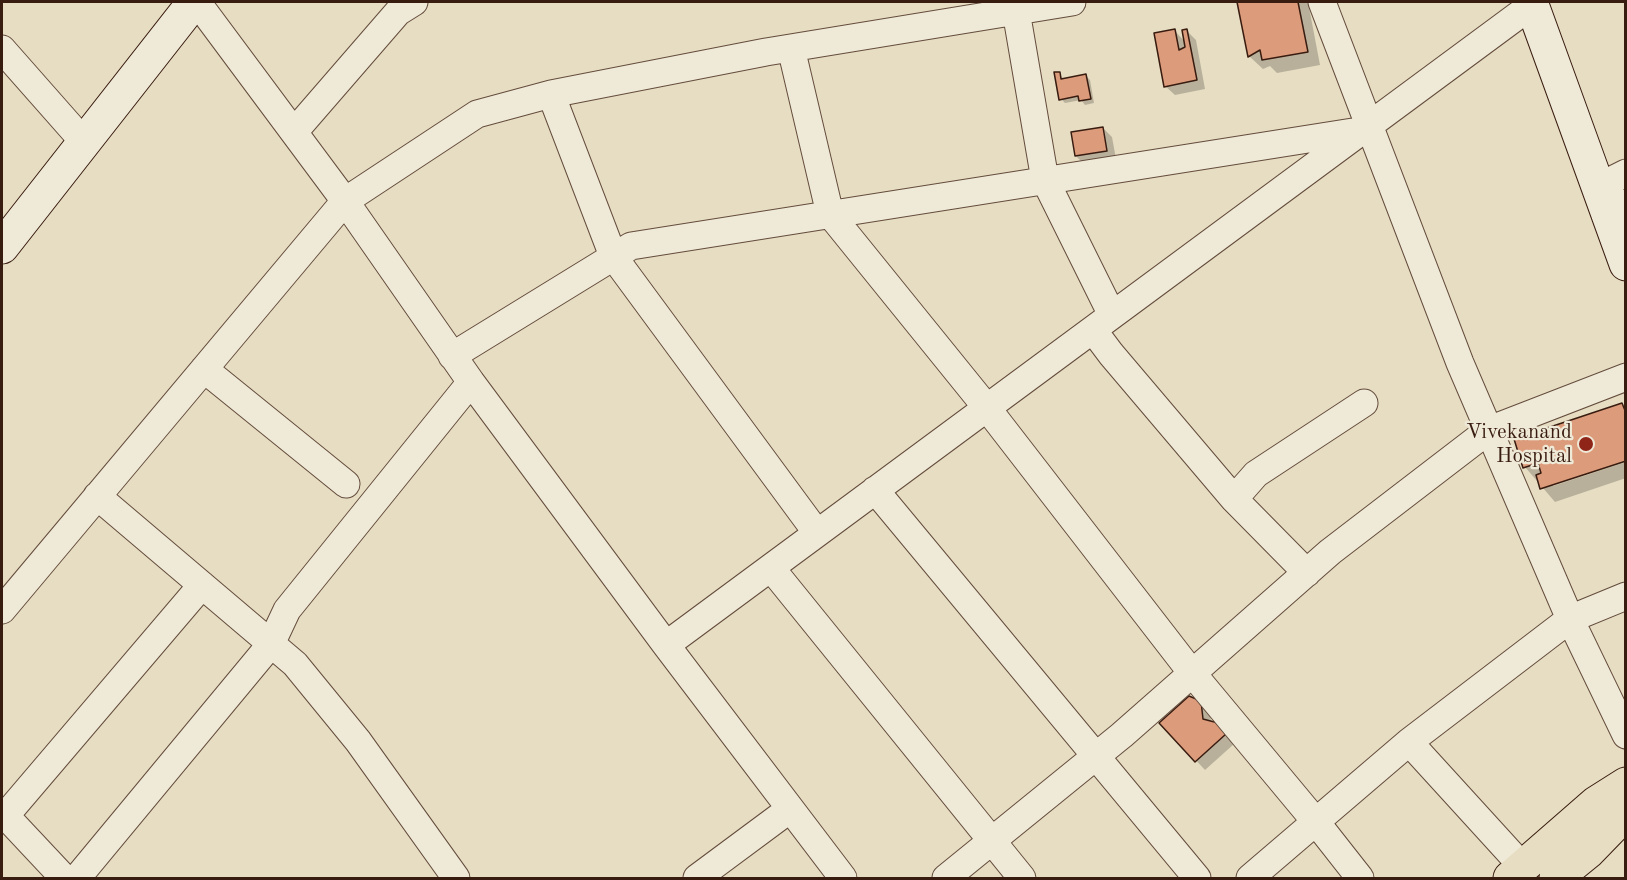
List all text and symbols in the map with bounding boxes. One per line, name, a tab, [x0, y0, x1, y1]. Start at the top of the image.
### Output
place label: Vivekanand Hospital	[1466, 419, 1572, 469]
marker: Vivekanand Hospital	[1577, 435, 1595, 453]

